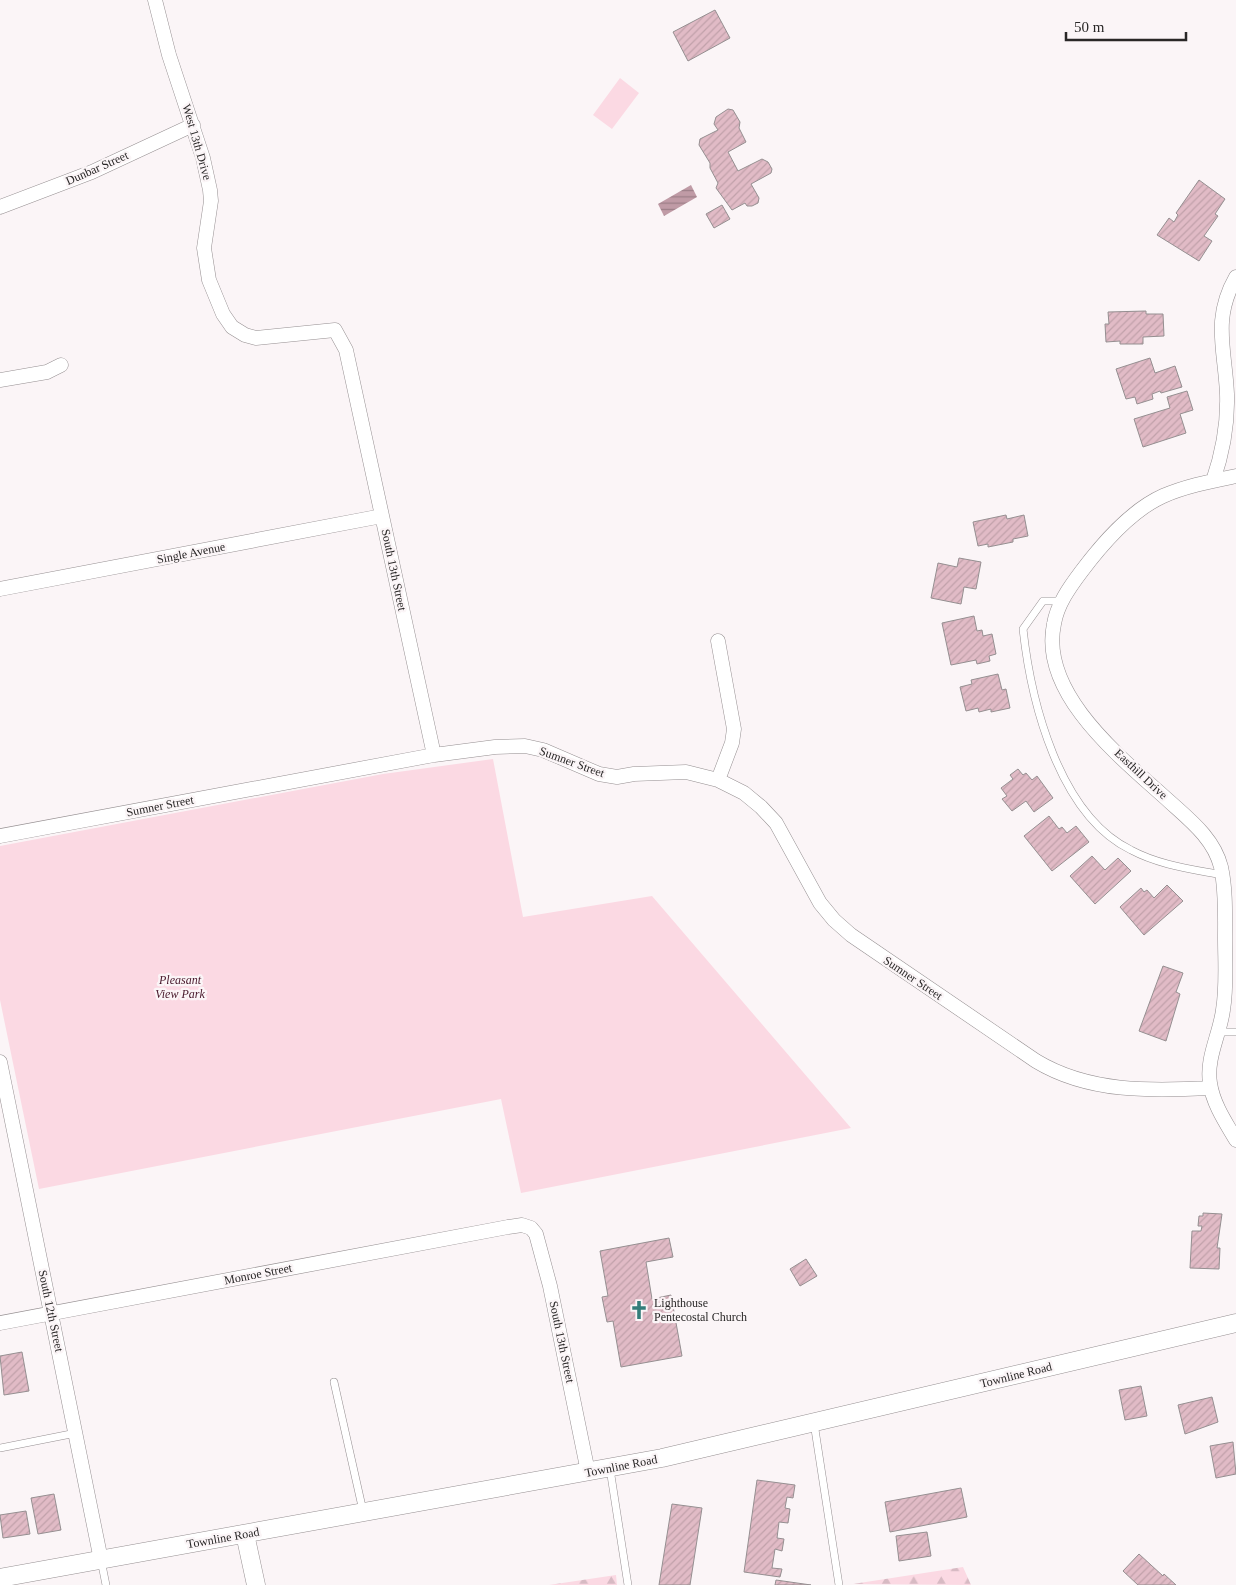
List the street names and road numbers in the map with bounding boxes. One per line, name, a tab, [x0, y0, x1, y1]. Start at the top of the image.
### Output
street label: West 13th Drive	[179, 102, 215, 182]
street label: Dunbar Street	[64, 148, 131, 188]
street label: South 13th Street	[378, 528, 410, 613]
street label: Single Avenue	[156, 540, 226, 566]
street label: Sumner Street	[538, 744, 607, 780]
street label: Easthill Drive	[1112, 746, 1170, 802]
street label: Sumner Street	[125, 792, 196, 819]
street label: Sumner Street	[881, 953, 946, 1003]
street label: Monroe Street	[223, 1260, 294, 1287]
street label: South 12th Street	[35, 1269, 67, 1354]
street label: South 13th Street	[546, 1300, 578, 1385]
street label: Townline Road	[979, 1359, 1053, 1391]
street label: Townline Road	[584, 1452, 658, 1480]
street label: Townline Road	[186, 1525, 260, 1551]

